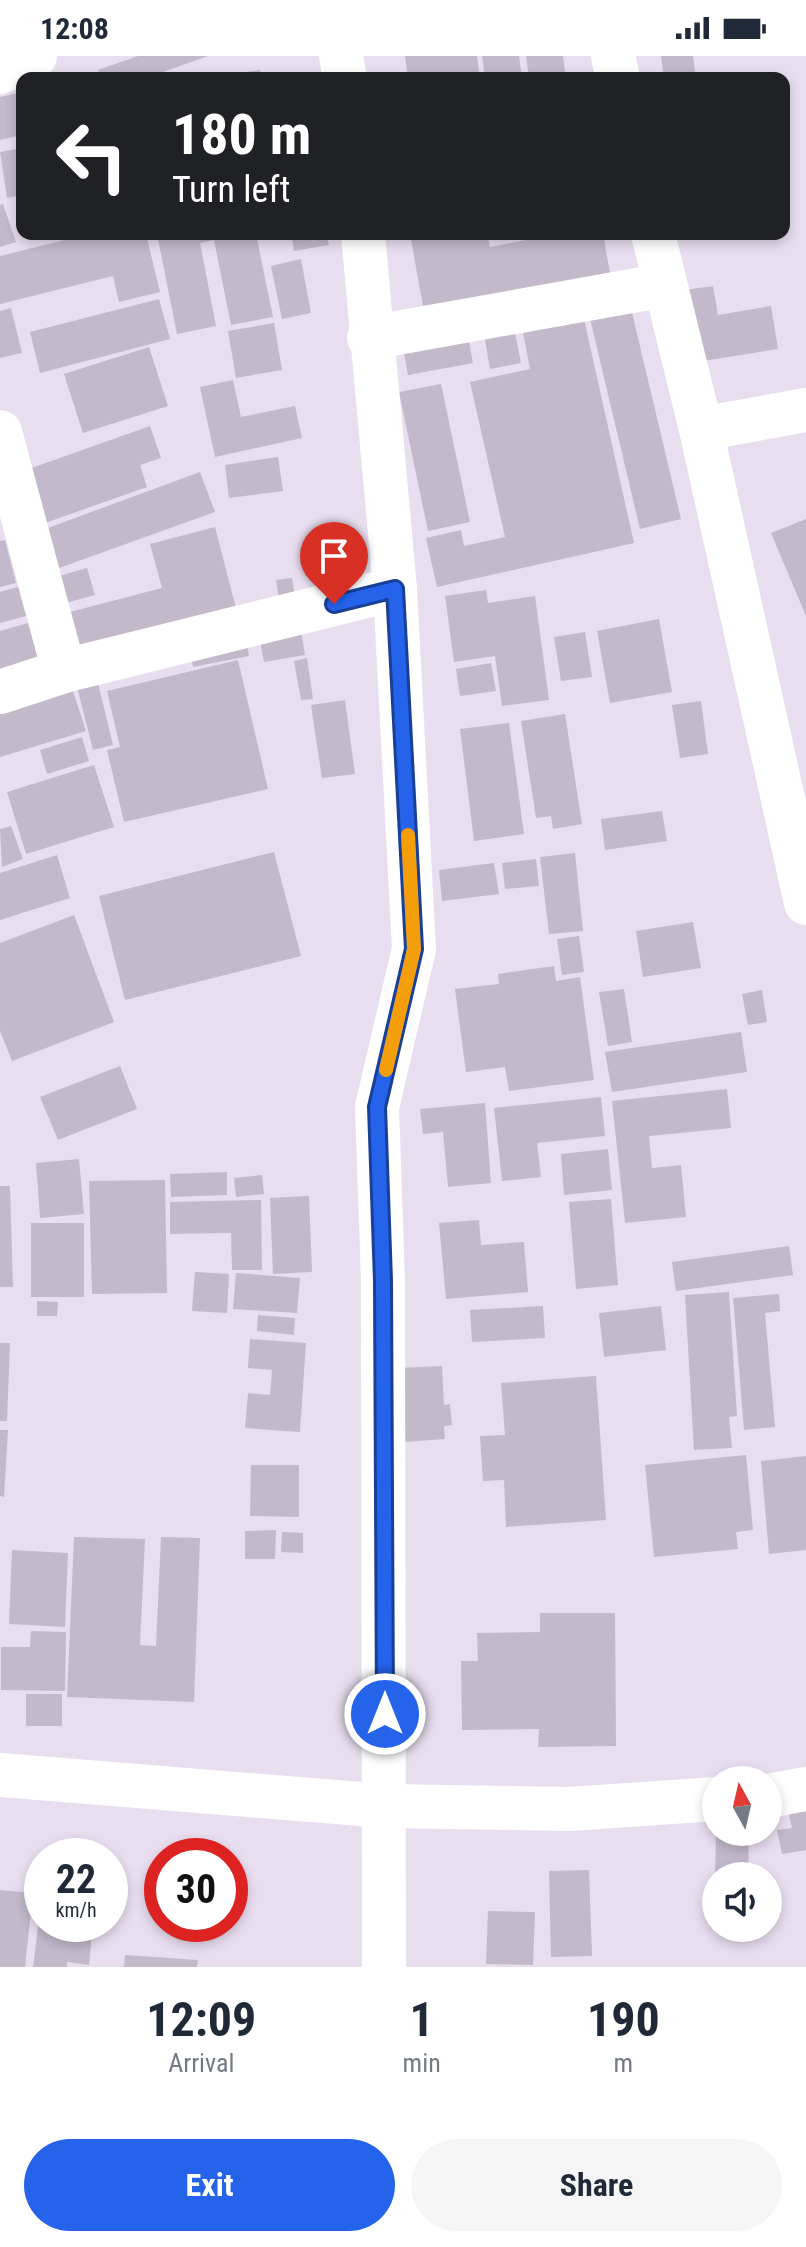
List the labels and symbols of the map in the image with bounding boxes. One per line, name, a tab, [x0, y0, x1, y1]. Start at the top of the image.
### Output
pin	[300, 522, 368, 604]
position arrow	[343, 1672, 427, 1756]
north arrow	[702, 1766, 782, 1846]
speed limit sign: 30	[144, 1838, 248, 1942]

